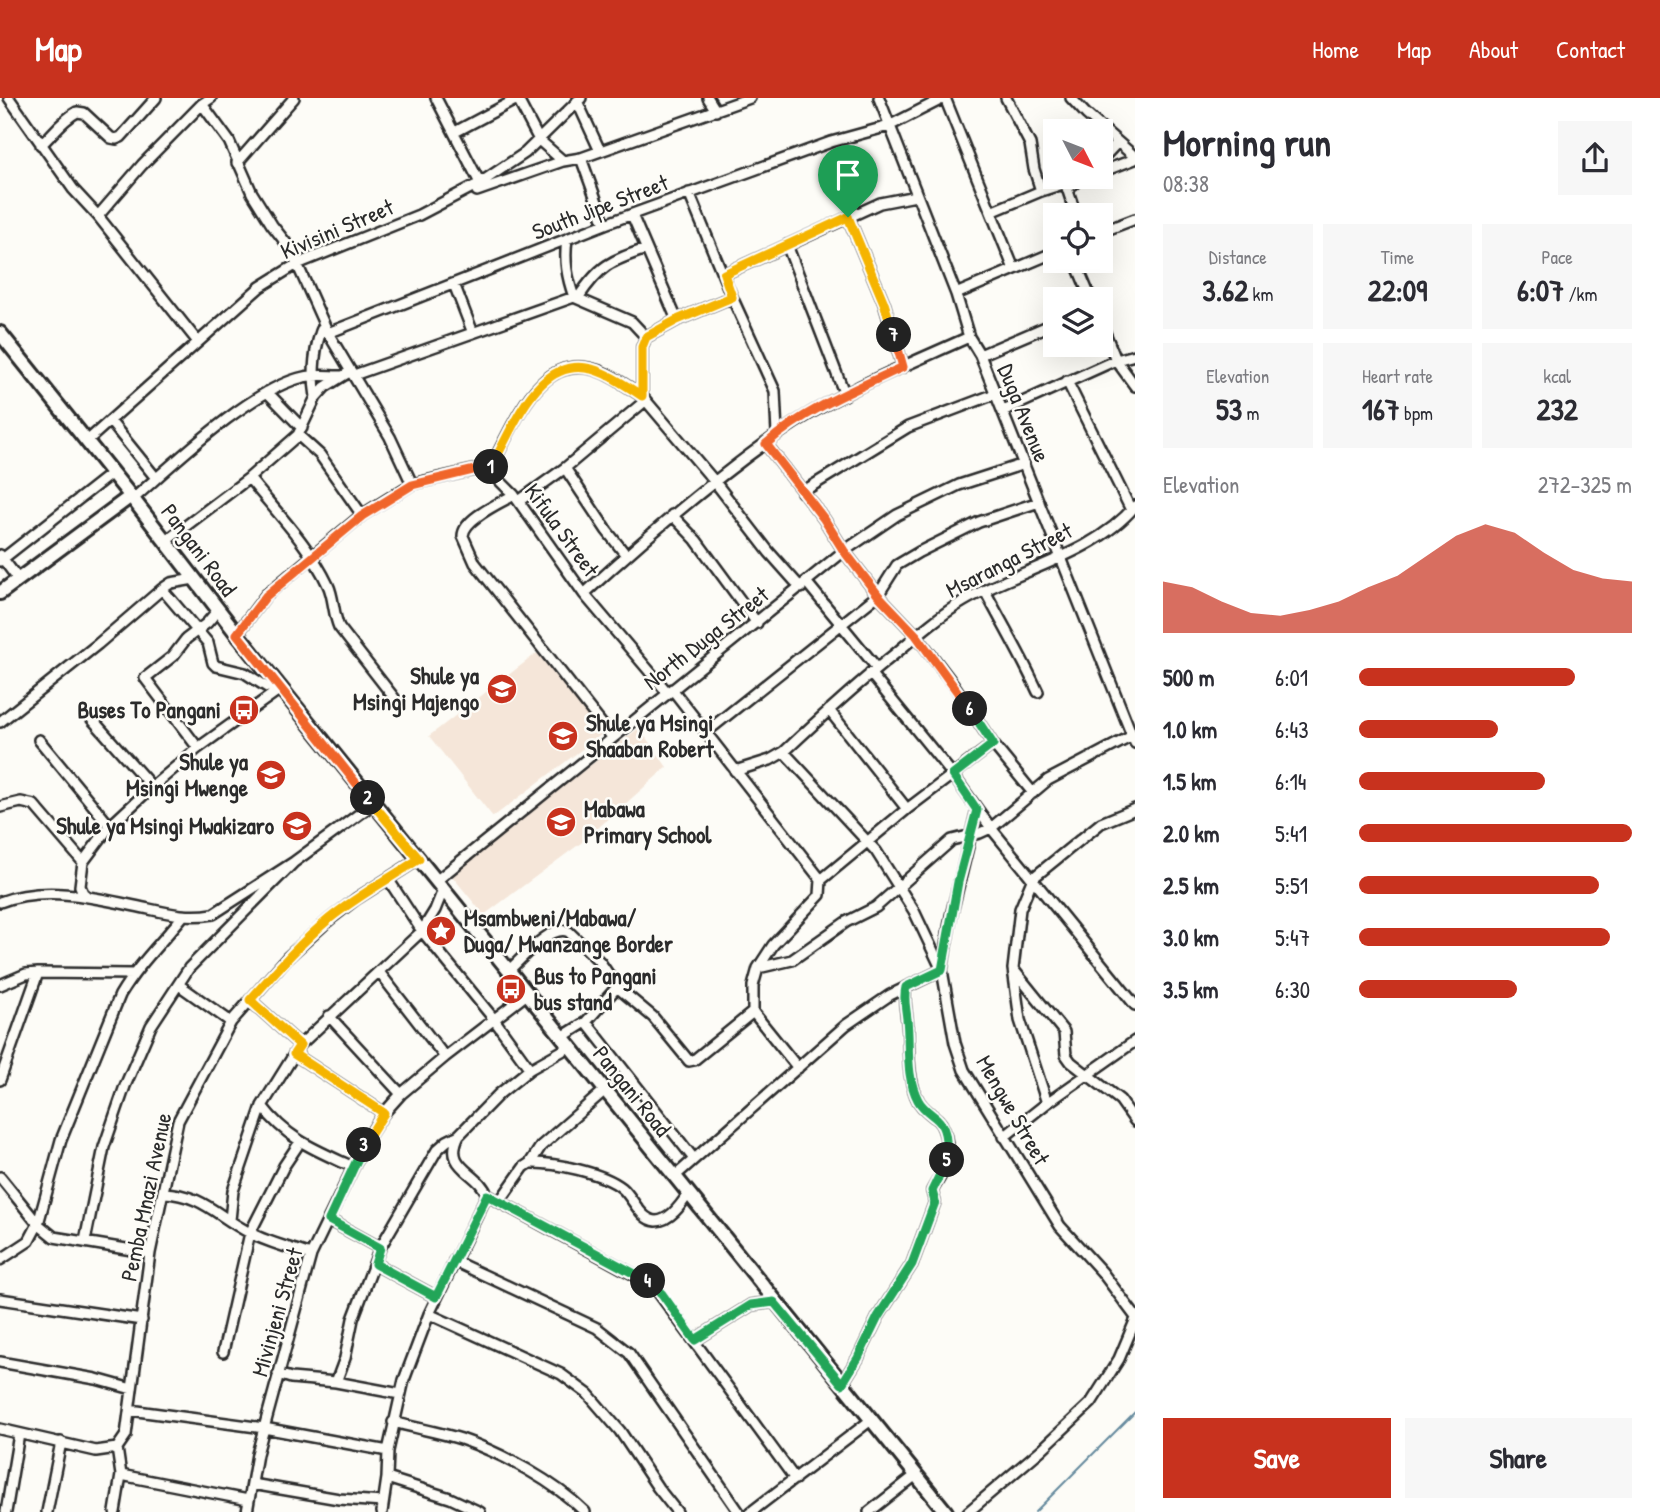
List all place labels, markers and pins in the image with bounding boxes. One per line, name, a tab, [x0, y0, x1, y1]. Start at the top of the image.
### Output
pin	[818, 145, 878, 217]
pin: 7	[876, 317, 912, 352]
pin: 1	[474, 450, 508, 484]
place label: Shule ya Msingi Majengo	[353, 660, 480, 718]
school or university icon: Shule ya Msingi Majengo	[485, 672, 519, 706]
pin: 6	[953, 692, 988, 726]
bus stop icon: Buses To Pangani	[227, 693, 261, 727]
place label: Buses To Pangani	[77, 694, 221, 726]
place label: Shule ya Msingi Shaaban Robert	[586, 707, 715, 764]
school or university icon: Shule ya Msingi Shaaban Robert	[546, 719, 580, 753]
place label: Shule ya Msingi Mwenge	[126, 746, 249, 804]
school or university icon: Shule ya Msingi Mwenge	[254, 758, 288, 792]
pin: 2	[350, 780, 386, 816]
place label: Mabawa Primary School	[584, 793, 712, 851]
school or university icon: Mabawa Primary School	[544, 805, 578, 839]
school or university icon: Shule ya Msingi Mwakizaro	[280, 809, 314, 843]
place label: Shule ya Msingi Mwakizaro	[56, 810, 275, 842]
place label: Msambweni/Mabawa/ Duga/ Mwanzange Border	[464, 902, 673, 960]
place icon: Msambweni/Mabawa/ Duga/ Mwanzange Border	[424, 914, 458, 948]
place label: Bus to Pangani bus stand	[534, 960, 657, 1017]
bus stop icon: Bus to Pangani bus stand	[494, 972, 528, 1006]
pin: 3	[346, 1128, 382, 1162]
pin: 5	[930, 1142, 964, 1178]
pin: 4	[630, 1264, 666, 1298]

